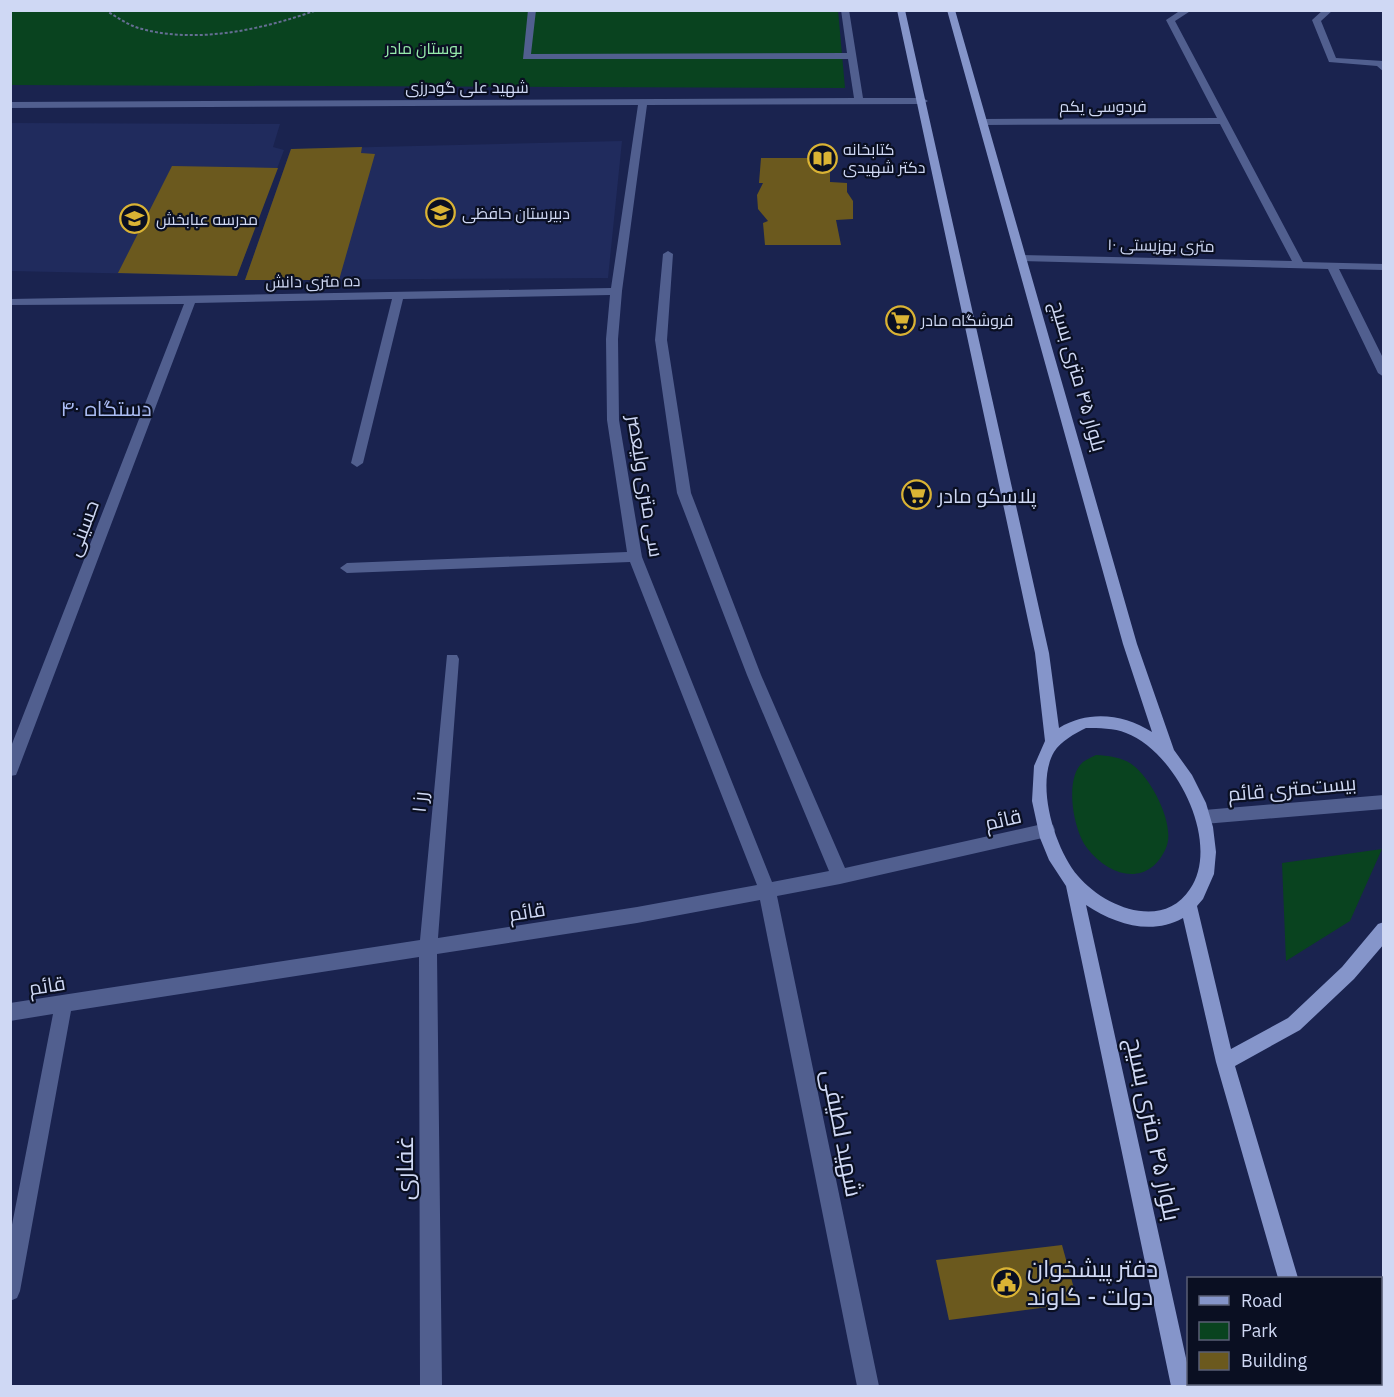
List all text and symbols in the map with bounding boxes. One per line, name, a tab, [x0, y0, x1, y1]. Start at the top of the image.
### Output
park label: بوستان مادر	[384, 38, 463, 59]
street label: شهید علی گودرزی	[405, 77, 529, 98]
street label: فردوسی یکم	[1059, 96, 1147, 118]
place label: کتابخانه دکتر شهیدی	[843, 139, 925, 178]
library icon: کتابخانه دکتر شهیدی	[806, 142, 838, 174]
school or university icon: دبیرستان حافظی	[425, 197, 457, 229]
school or university icon: مدرسه عبابخش	[119, 203, 151, 235]
place label: دبیرستان حافظی	[462, 203, 570, 224]
place label: مدرسه عبابخش	[156, 209, 258, 230]
street label: ۱۰ متری بهزیستی	[1107, 234, 1215, 257]
street label: ده متری دانش	[265, 270, 361, 293]
street label: بلوار ۴۵ متری بسیج	[1044, 297, 1113, 455]
supermarket icon: فروشگاه مادر	[884, 304, 916, 336]
place label: فروشگاه مادر	[920, 310, 1014, 330]
district label: ۴۰ دستگاه	[60, 394, 152, 422]
street label: سی متری ولیعصر	[621, 412, 671, 559]
supermarket icon: پلاسکو مادر	[901, 479, 933, 511]
place label: پلاسکو مادر	[937, 482, 1037, 509]
street label: حسینی	[59, 496, 105, 560]
street label: بیست‌متری قائم	[1227, 769, 1357, 808]
street label: رز ۱	[405, 790, 433, 814]
street label: قائم	[982, 802, 1024, 837]
street label: قائم	[507, 895, 547, 928]
street label: قائم	[27, 969, 67, 1002]
street label: بلوار ۴۵ متری بسیج	[1118, 1034, 1189, 1224]
street label: شهید لطیفی	[815, 1066, 871, 1200]
street label: غفاری	[388, 1136, 420, 1200]
place label: دفتر پیشخوان دولت - کاوند	[1027, 1252, 1158, 1312]
public building icon: دفتر پیشخوان دولت - کاوند	[990, 1266, 1022, 1298]
legend	[1187, 1277, 1382, 1385]
text: Road	[1241, 1289, 1282, 1312]
text: Park	[1241, 1319, 1278, 1342]
text: Building	[1241, 1349, 1308, 1372]

